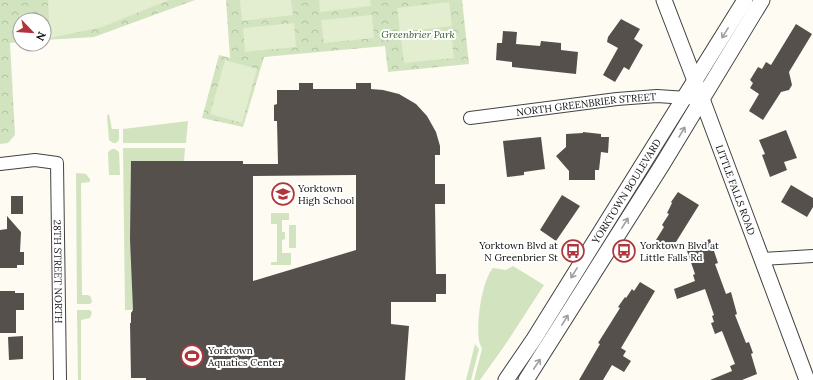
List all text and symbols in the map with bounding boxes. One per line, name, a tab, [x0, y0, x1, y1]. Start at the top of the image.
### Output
north arrow	[12, 12, 52, 52]
one-way arrow	[720, 27, 728, 39]
park label: Greenbrier Park	[381, 28, 455, 41]
text: N	[33, 29, 49, 43]
street label: NORTH GREENBRIER STREET	[515, 90, 657, 118]
one-way arrow	[679, 126, 687, 138]
street label: YORKTOWN BOULEVARD	[588, 136, 664, 247]
street label: LITTLE FALLS ROAD	[713, 143, 759, 237]
school or university icon: Yorktown High School	[270, 181, 296, 207]
place label: Yorktown High School	[297, 182, 355, 207]
one-way arrow	[622, 217, 630, 229]
street label: 28TH STREET NORTH	[51, 220, 66, 324]
bus stop icon: Yorktown Blvd at N Greenbrier St	[560, 238, 586, 264]
bus stop icon: Yorktown Blvd at Little Falls Rd	[611, 238, 637, 264]
place label: Yorktown Blvd at N Greenbrier St	[478, 239, 558, 264]
place label: Yorktown Blvd at Little Falls Rd	[639, 239, 719, 264]
one-way arrow	[569, 268, 578, 279]
one-way arrow	[561, 314, 569, 326]
sports icon: Yorktown Aquatics Center	[179, 343, 205, 369]
place label: Yorktown Aquatics Center	[207, 344, 283, 369]
one-way arrow	[533, 358, 541, 370]

